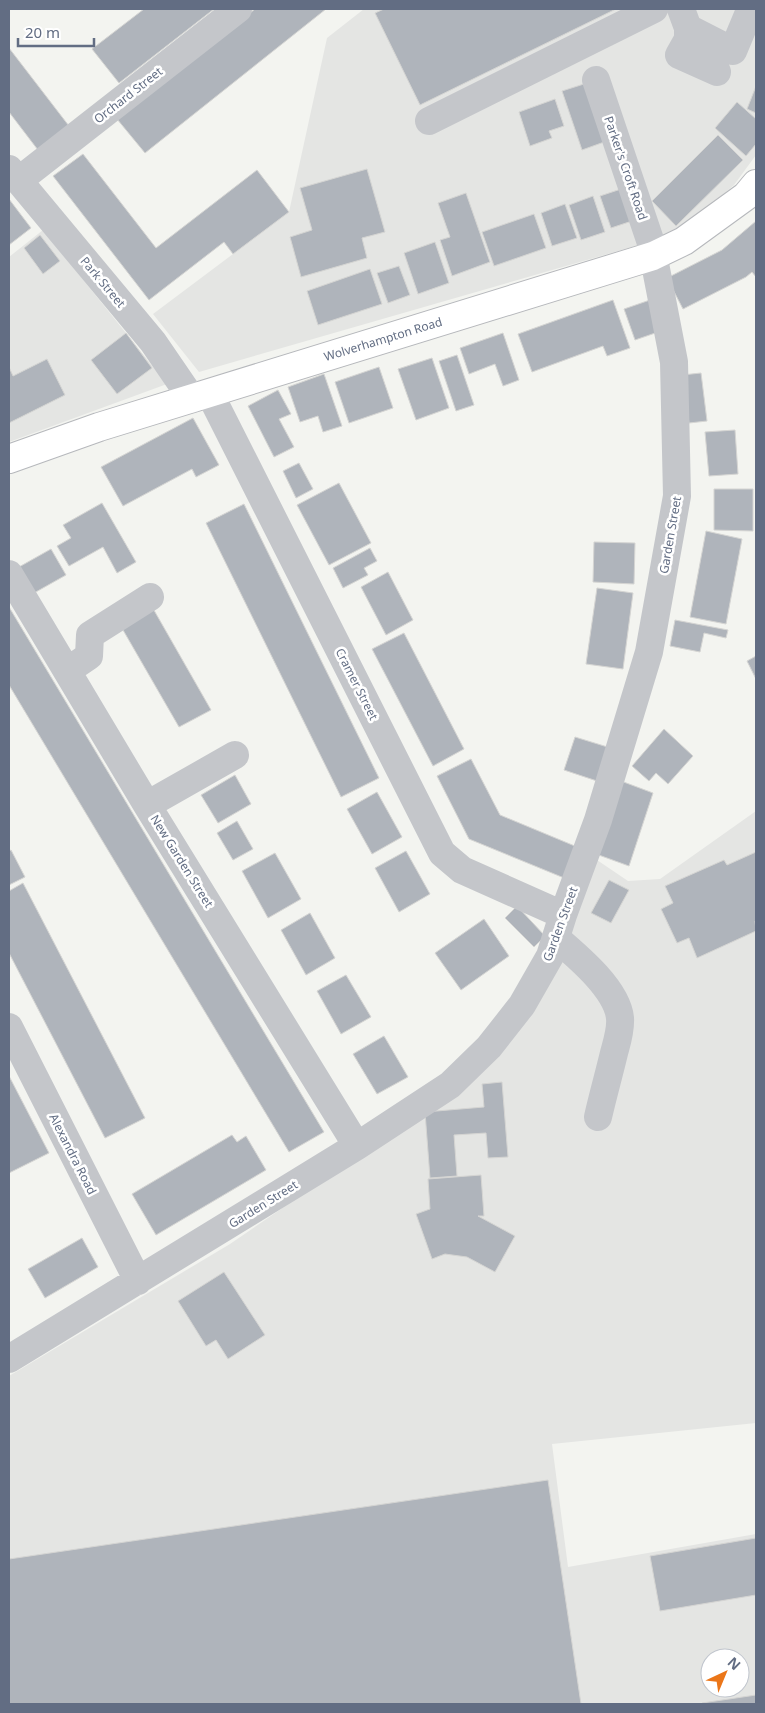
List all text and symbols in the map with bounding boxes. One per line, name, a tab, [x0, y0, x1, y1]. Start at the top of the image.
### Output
scale bar	[18, 15, 94, 47]
text: 20 m	[25, 22, 60, 42]
street label: Orchard Street	[90, 62, 166, 127]
street label: Parker's Croft Road	[600, 114, 652, 222]
street label: Park Street	[77, 253, 130, 312]
street label: Wolverhampton Road	[322, 313, 444, 365]
street label: Garden Street	[655, 494, 685, 575]
street label: Cramer Street	[332, 645, 383, 723]
street label: New Garden Street	[147, 811, 218, 911]
street label: Garden Street	[539, 884, 582, 964]
street label: Alexandra Road	[45, 1111, 101, 1197]
street label: Garden Street	[225, 1176, 301, 1232]
north arrow	[700, 1648, 750, 1698]
text: N	[724, 1652, 745, 1674]

